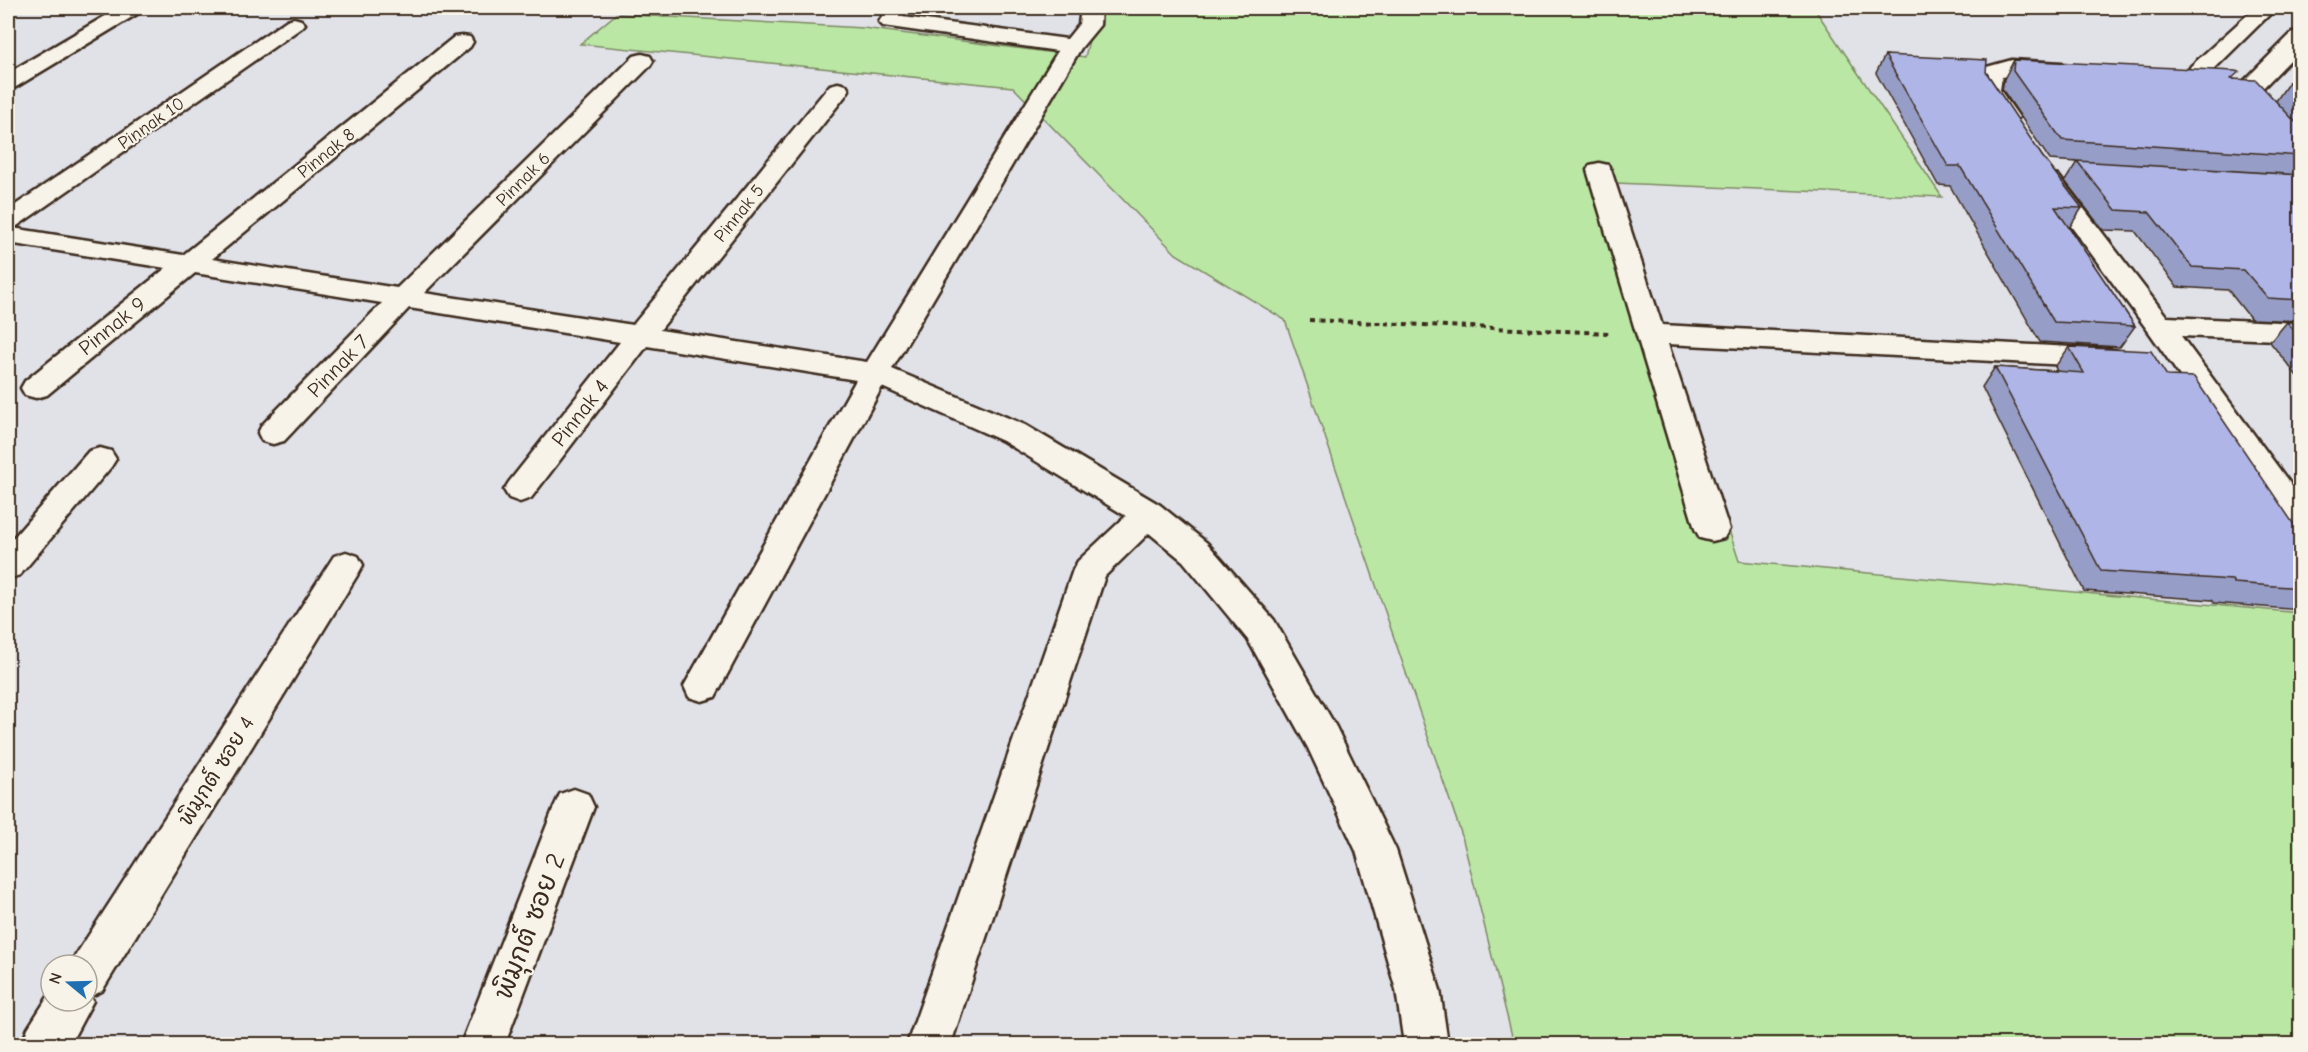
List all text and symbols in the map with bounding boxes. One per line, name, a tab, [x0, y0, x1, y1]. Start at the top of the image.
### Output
street label: Pinnak 10	[114, 93, 189, 154]
street label: Pinnak 8	[294, 124, 359, 183]
street label: Pinnak 6	[492, 148, 555, 211]
street label: Pinnak 5	[710, 180, 769, 246]
street label: Pinnak 9	[74, 292, 150, 360]
street label: Pinnak 7	[302, 330, 374, 402]
street label: Pinnak 4	[547, 375, 613, 451]
street label: พิมุกต์ ซอย 4	[172, 712, 262, 832]
street label: พิมุกต์ ซอย 2	[486, 848, 574, 1005]
north arrow	[39, 953, 99, 1013]
text: N	[46, 971, 66, 986]

